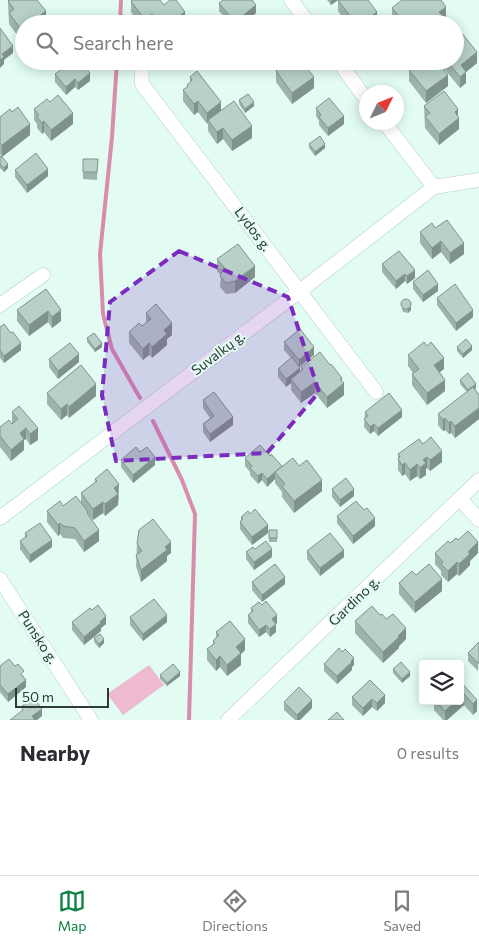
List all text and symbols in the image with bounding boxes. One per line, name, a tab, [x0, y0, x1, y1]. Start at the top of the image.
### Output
search box	[15, 15, 464, 70]
icon: search	[33, 29, 61, 57]
text: Search here	[73, 31, 173, 54]
north arrow	[359, 85, 404, 130]
street label: Lydos g.	[231, 203, 276, 254]
street label: Suvalkų g.	[187, 327, 248, 378]
street label: Gardino g.	[325, 572, 383, 629]
street label: Punsko g.	[15, 607, 62, 667]
map controls	[419, 660, 464, 705]
button: layers	[419, 660, 464, 705]
scale bar	[15, 685, 109, 708]
text: 50 m	[22, 688, 54, 705]
text: Nearby	[20, 740, 90, 765]
text: 0 results	[397, 743, 459, 762]
tab: Map	[58, 887, 87, 934]
tab: Directions	[202, 887, 268, 934]
tab: Saved	[383, 887, 421, 934]

